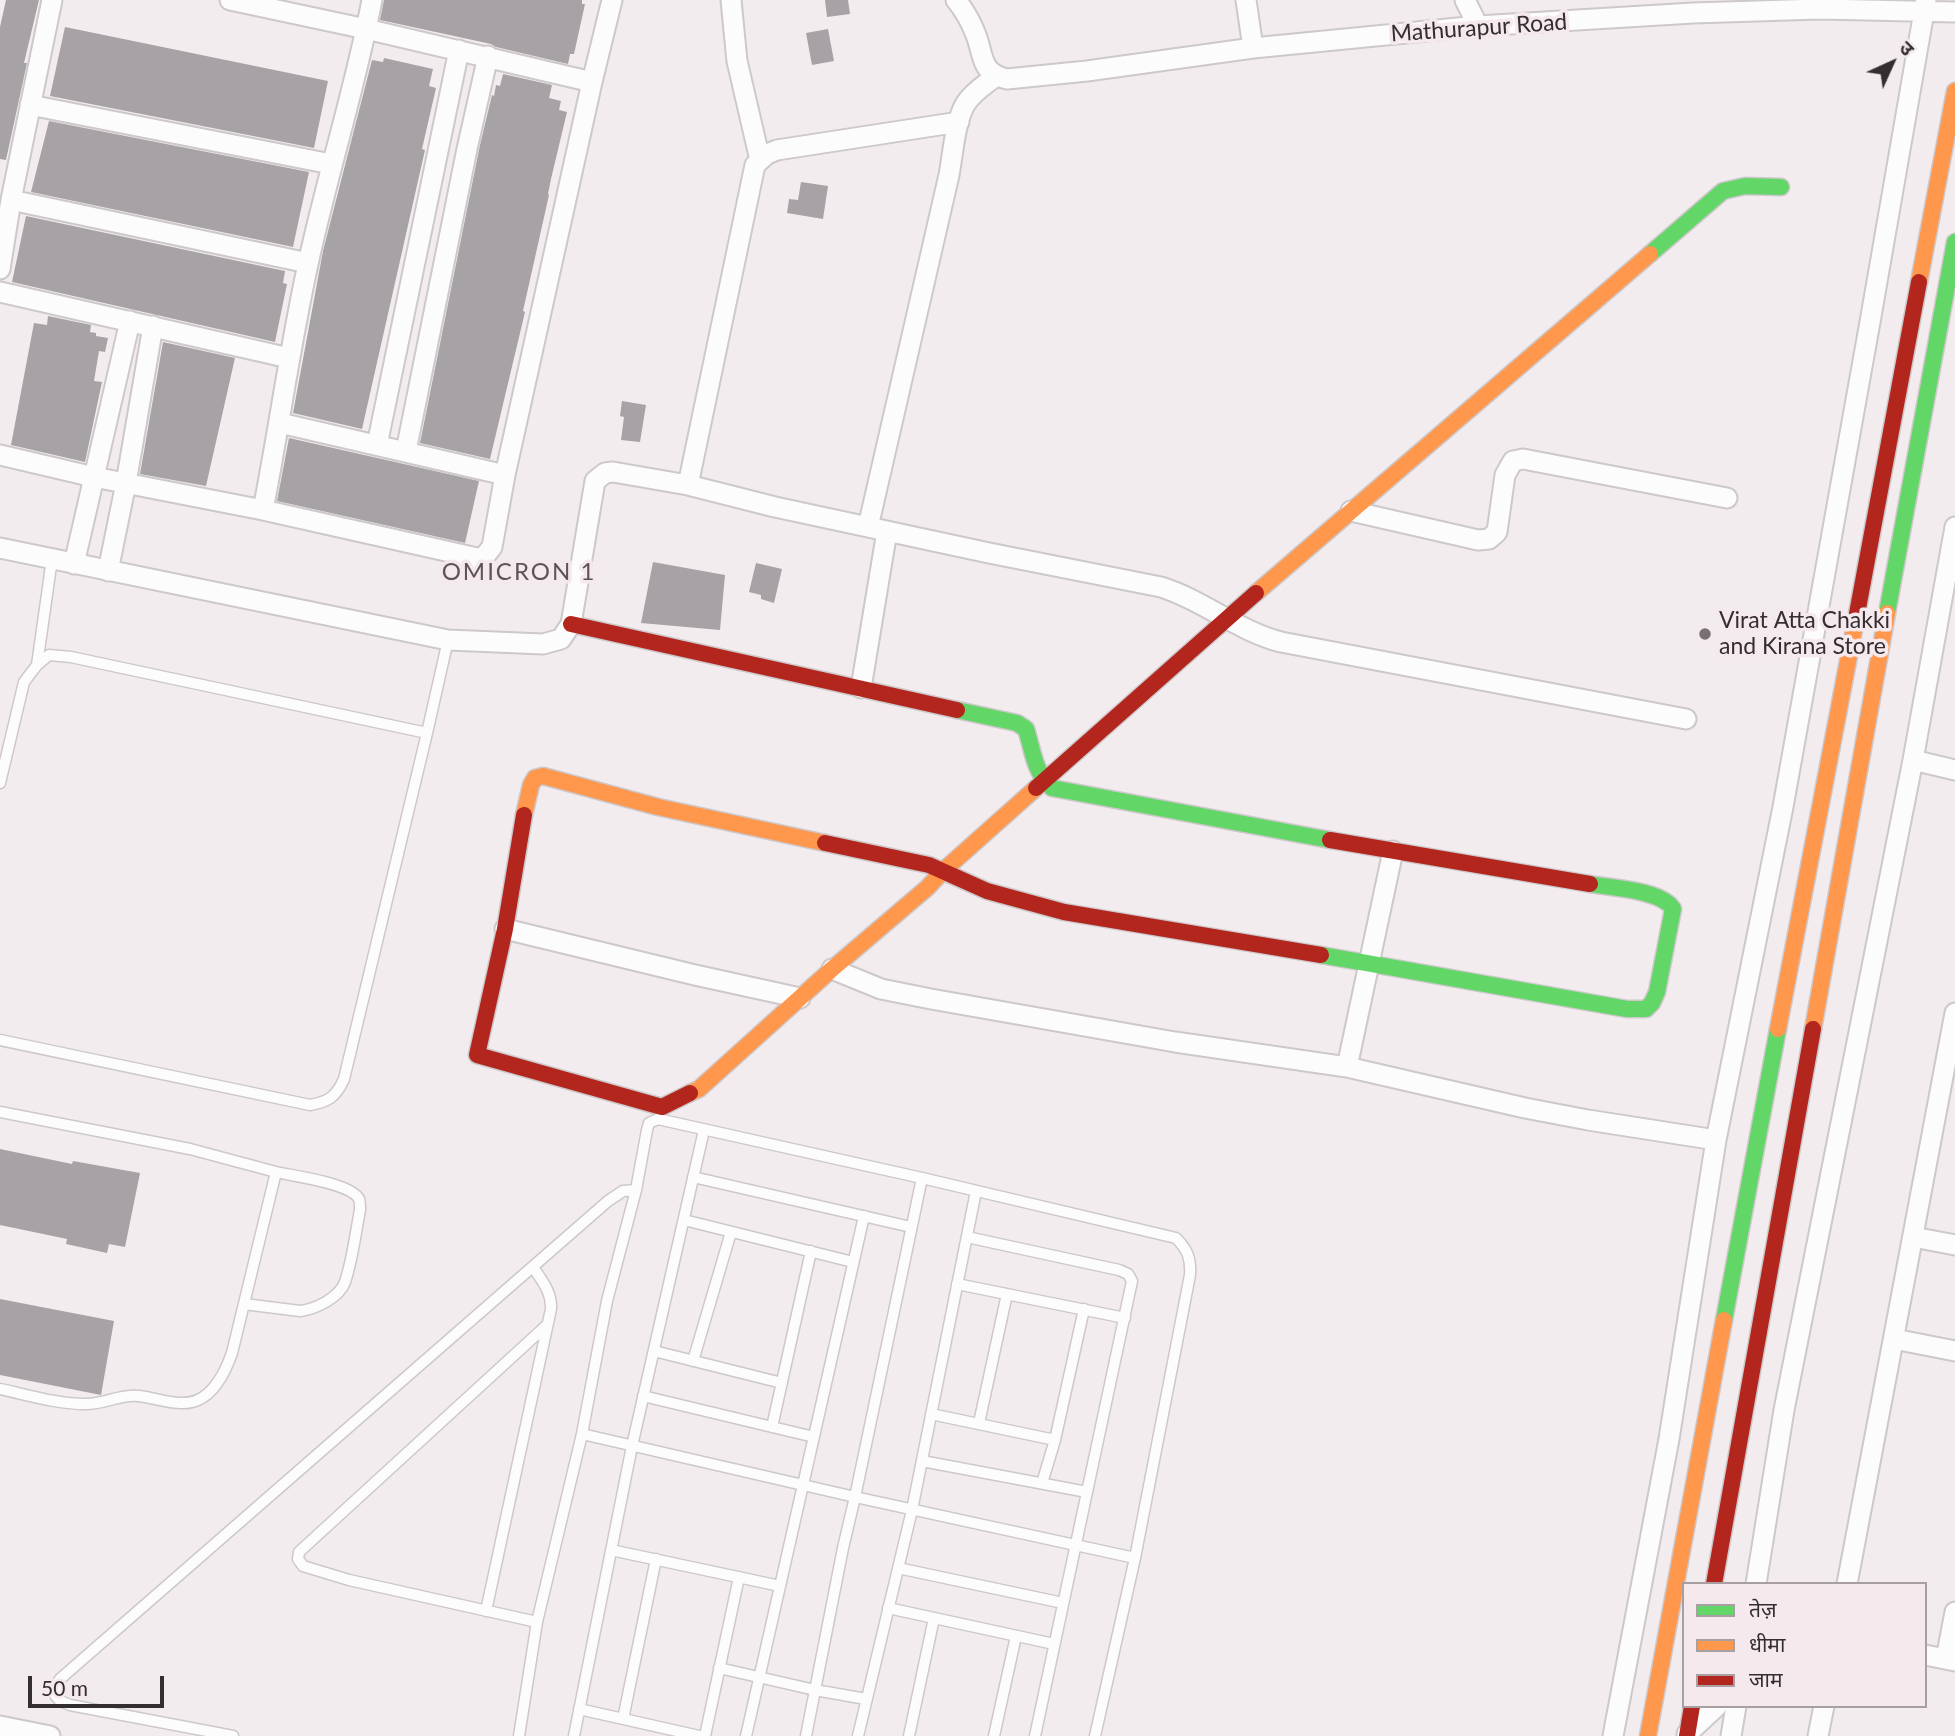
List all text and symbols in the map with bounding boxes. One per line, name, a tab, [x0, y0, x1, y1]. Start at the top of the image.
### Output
street label: Mathurapur Road	[1390, 8, 1568, 48]
north arrow	[1857, 28, 1927, 98]
text: उ	[1895, 36, 1919, 60]
district label: OMICRON 1	[443, 558, 595, 586]
place label: Virat Atta Chakki and Kirana Store	[1719, 607, 1890, 661]
marker: Virat Atta Chakki and Kirana Store	[1697, 626, 1713, 642]
legend	[1682, 1582, 1927, 1708]
text: तेज़	[1749, 1596, 1777, 1621]
text: धीमा	[1749, 1631, 1785, 1656]
scale bar	[32, 1662, 168, 1706]
text: जाम	[1749, 1666, 1783, 1691]
text: 50 m	[41, 1675, 88, 1700]

